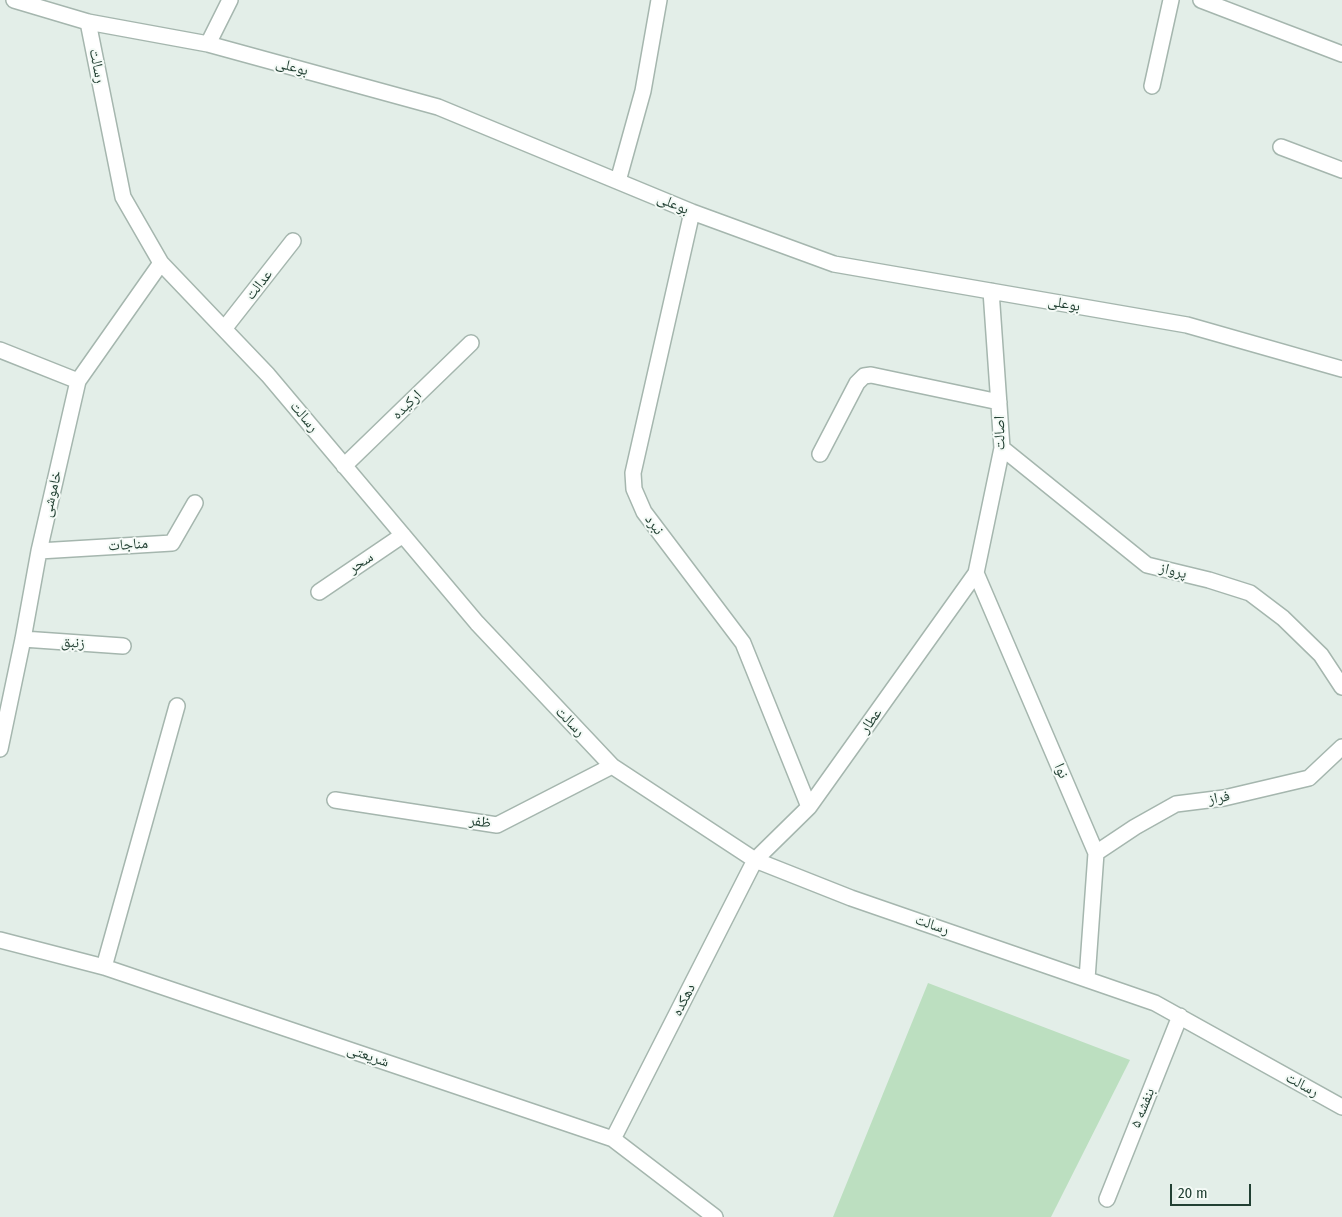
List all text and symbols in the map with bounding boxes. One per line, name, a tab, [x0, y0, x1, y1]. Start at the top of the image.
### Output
street label: رسالت	[85, 47, 109, 85]
street label: بوعلی	[274, 54, 310, 80]
street label: بوعلی	[654, 189, 692, 219]
street label: عدالت	[242, 266, 276, 304]
street label: بوعلی	[1046, 292, 1082, 316]
street label: ارکیده	[388, 387, 426, 423]
street label: رسالت	[286, 398, 322, 436]
street label: اصالت	[991, 416, 1009, 450]
street label: خاموشی	[38, 469, 66, 519]
street label: نبرد	[641, 511, 667, 539]
street label: مناجات	[107, 535, 149, 555]
street label: سحر	[345, 548, 377, 578]
street label: پرواز	[1157, 559, 1189, 583]
street label: زنبق	[60, 633, 86, 653]
street label: رسالت	[551, 703, 589, 741]
street label: عطار	[856, 705, 886, 737]
street label: نوا	[1050, 761, 1072, 781]
street label: فراز	[1207, 787, 1231, 809]
street label: ظفر	[468, 812, 492, 832]
street label: رسالت	[913, 911, 951, 939]
street label: دهکده	[668, 981, 700, 1019]
street label: شریعتی	[345, 1040, 391, 1072]
street label: رسالت	[1282, 1069, 1322, 1101]
street label: بنفشه ۵	[1127, 1085, 1159, 1131]
scale bar	[1172, 1174, 1253, 1206]
text: 20 m	[1178, 1184, 1208, 1202]

